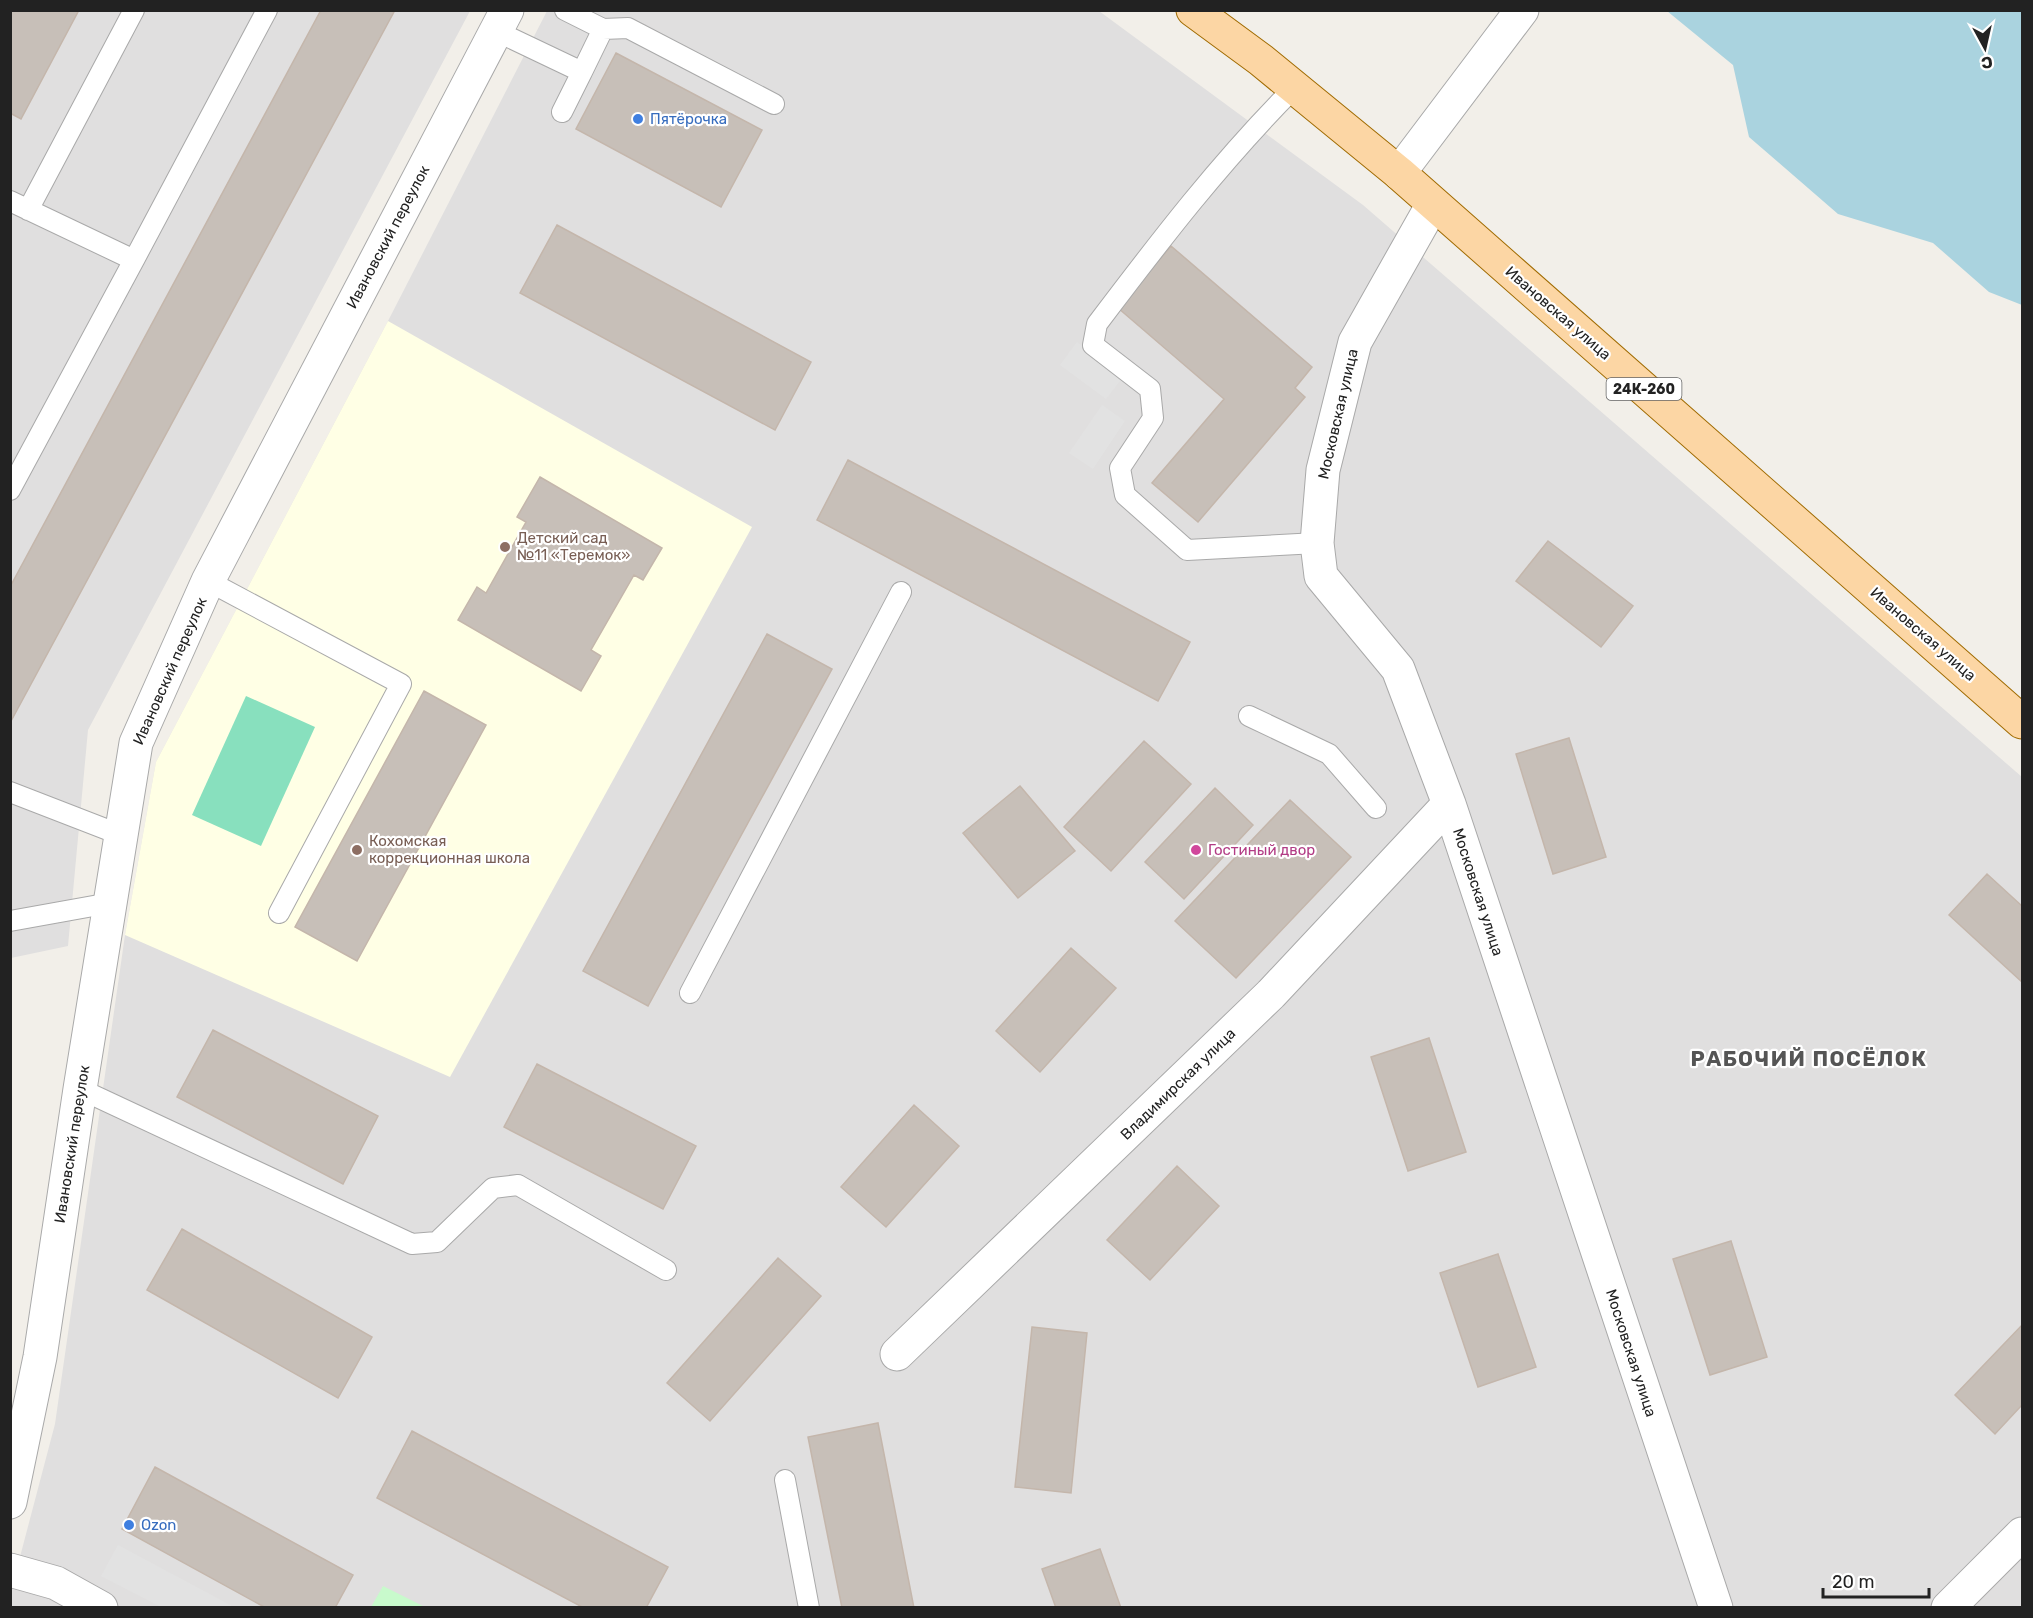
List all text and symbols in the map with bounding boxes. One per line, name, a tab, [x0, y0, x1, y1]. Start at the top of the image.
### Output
north arrow	[1955, 18, 2015, 78]
text: С	[1980, 52, 1994, 73]
place label: Пятёрочка	[650, 110, 727, 128]
marker: Пятёрочка	[631, 112, 645, 126]
street label: Ивановский переулок	[343, 162, 433, 312]
street label: Ивановская улица	[1502, 262, 1614, 364]
street label: Московская улица	[1314, 347, 1362, 481]
road number: 24К-260	[1606, 378, 1682, 400]
place label: Детский сад №11 «Теремок»	[517, 529, 630, 564]
marker: Детский сад №11 «Теремок»	[498, 540, 512, 554]
street label: Ивановская улица	[1867, 583, 1979, 685]
street label: Ивановский переулок	[129, 594, 211, 748]
street label: Московская улица	[1449, 826, 1507, 958]
place label: Кохомская коррекционная школа	[369, 832, 530, 867]
place label: Гостиный двор	[1208, 841, 1315, 859]
marker: Кохомская коррекционная школа	[350, 843, 364, 857]
marker: Гостиный двор	[1189, 843, 1203, 857]
street label: Владимирская улица	[1117, 1024, 1239, 1144]
district label: РАБОЧИЙ ПОСЁЛОК	[1691, 1046, 1927, 1071]
street label: Ивановский переулок	[51, 1064, 93, 1224]
street label: Московская улица	[1602, 1287, 1660, 1419]
place label: Ozon	[141, 1516, 176, 1534]
marker: Ozon	[122, 1518, 136, 1532]
scale bar	[1823, 1561, 1930, 1599]
text: 20 m	[1832, 1571, 1874, 1593]

